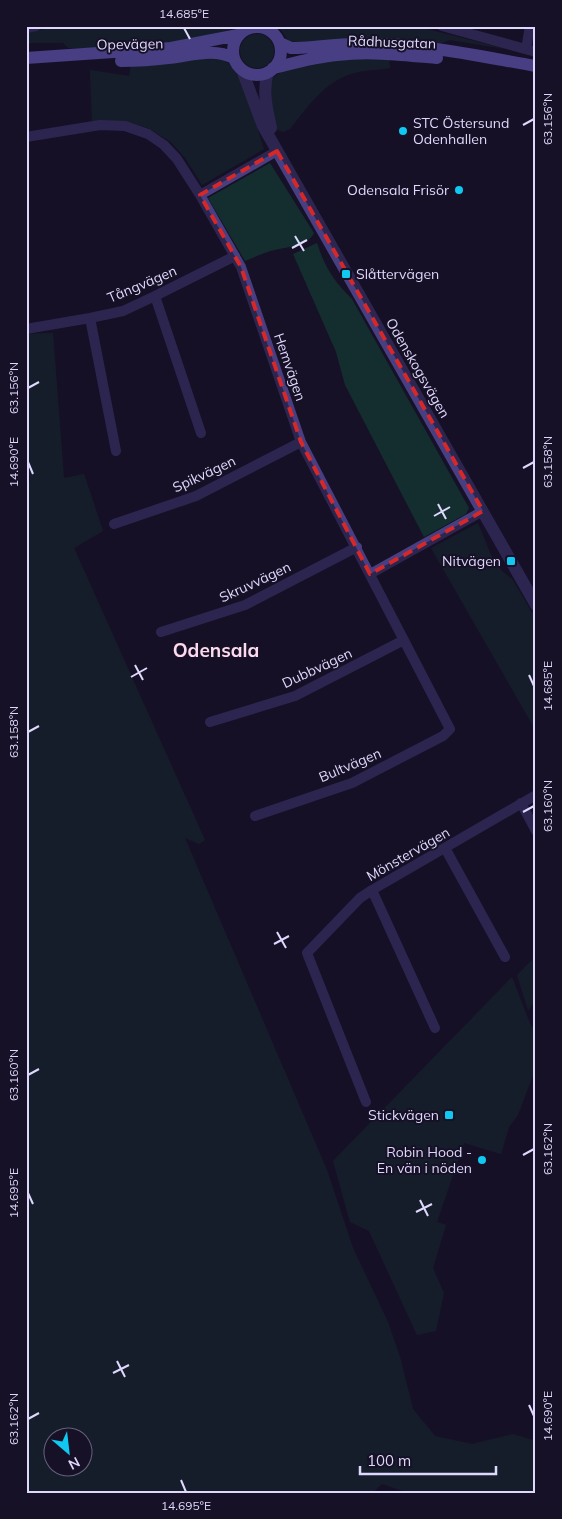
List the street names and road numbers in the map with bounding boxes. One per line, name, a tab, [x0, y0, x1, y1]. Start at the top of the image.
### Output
street label: Rådhusgatan	[348, 31, 436, 53]
street label: Opevägen	[96, 34, 164, 54]
street label: Tångvägen	[105, 261, 179, 307]
street label: Odenskogsvägen	[382, 315, 454, 421]
street label: Hemvägen	[270, 331, 310, 403]
street label: Spikvägen	[170, 452, 238, 496]
street label: Skruvvägen	[216, 558, 294, 606]
street label: Dubbvägen	[279, 644, 355, 692]
street label: Bultvägen	[316, 744, 384, 786]
street label: Mönstervägen	[363, 823, 453, 885]

